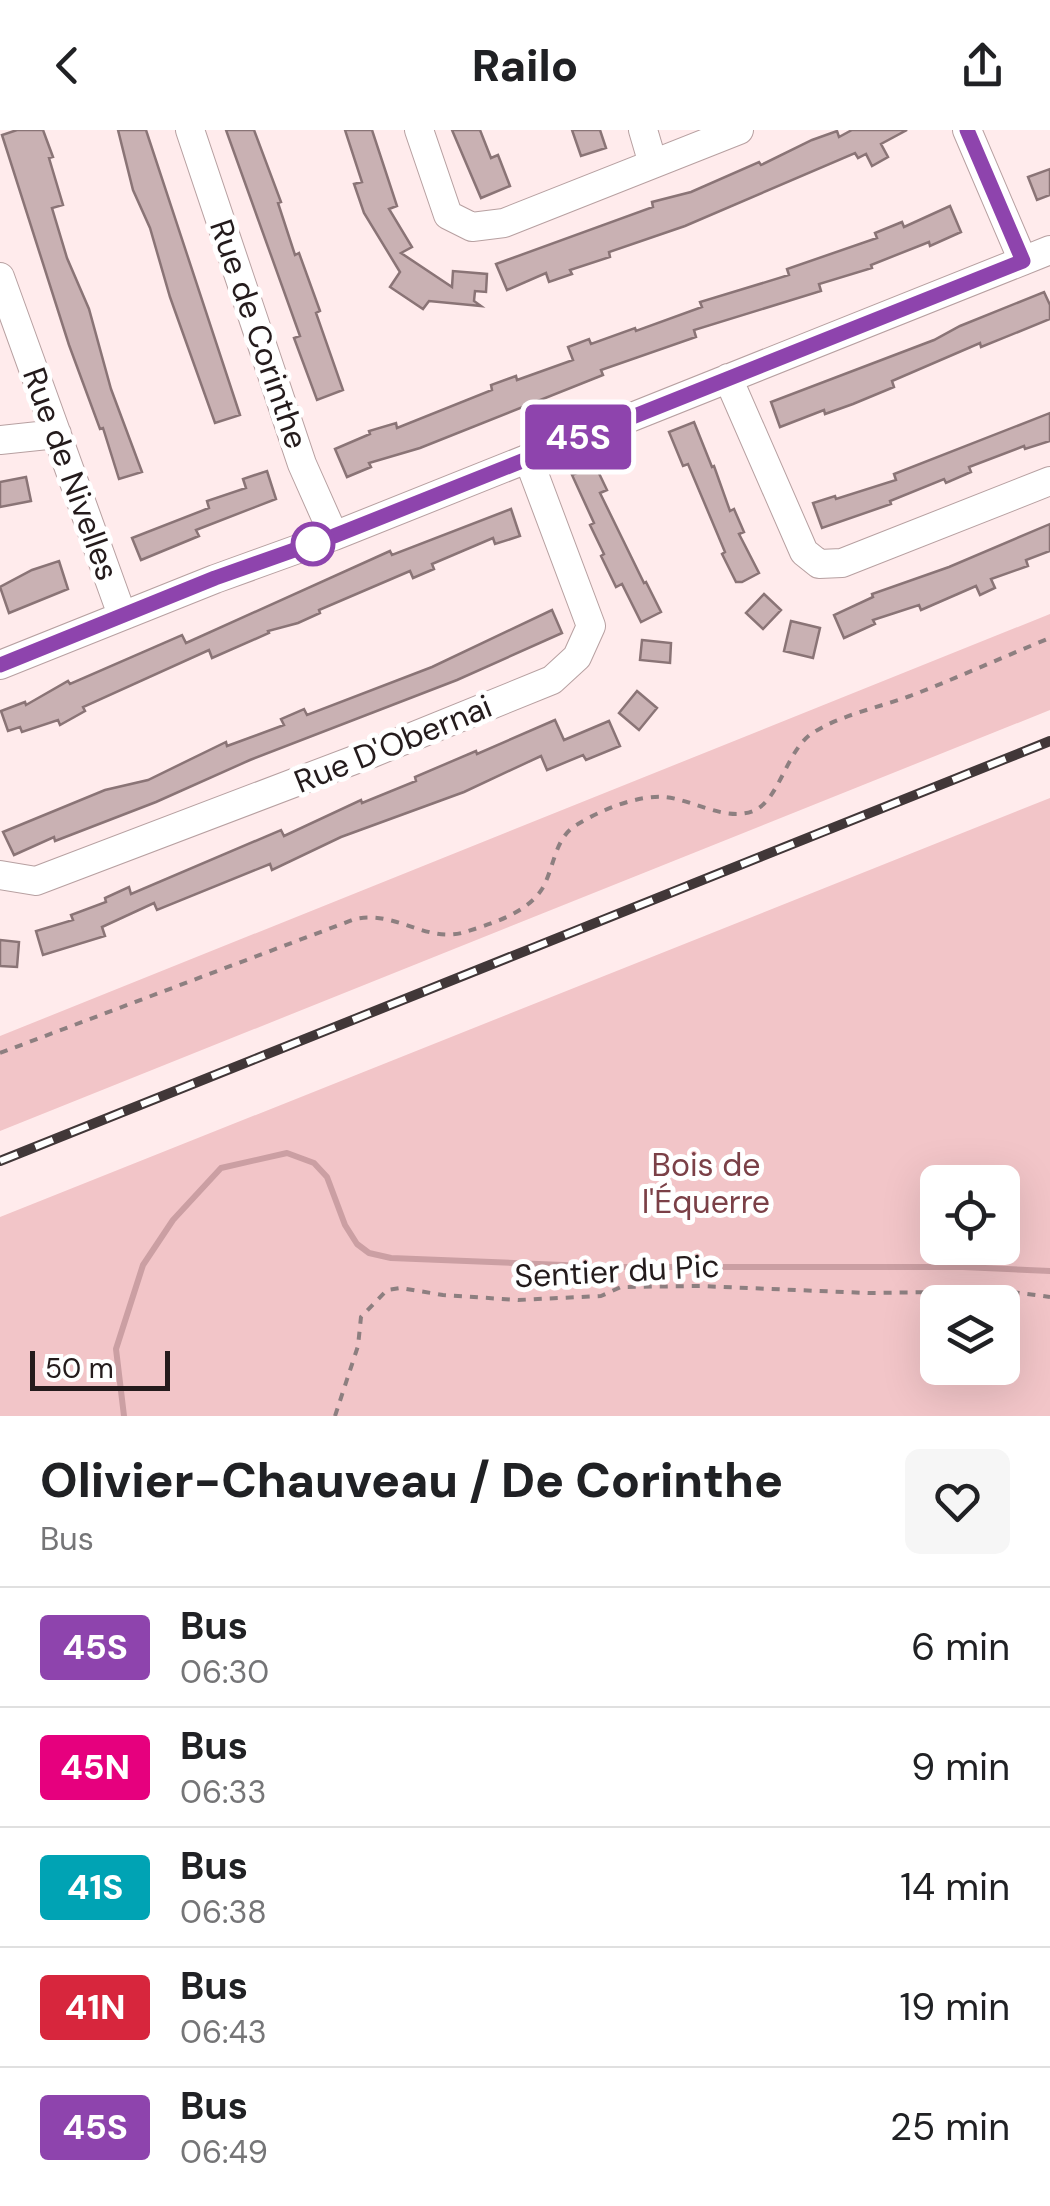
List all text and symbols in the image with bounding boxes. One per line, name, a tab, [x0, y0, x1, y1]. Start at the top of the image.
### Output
text: Railo	[472, 36, 578, 95]
icon: back	[40, 38, 95, 93]
icon: share	[955, 38, 1010, 93]
street label: Rue de Corinthe	[200, 214, 318, 454]
street label: Rue de Nivelles	[13, 362, 129, 586]
line badge: 45S	[520, 404, 636, 470]
text: 45S	[545, 414, 611, 460]
unlabelled marker	[292, 523, 334, 565]
street label: Rue D'Obernai	[288, 685, 498, 803]
park label: Bois de l'Équerre	[642, 1144, 770, 1223]
map controls	[920, 1165, 1020, 1385]
button: locate	[920, 1165, 1020, 1265]
street label: Sentier du Pic	[513, 1245, 721, 1297]
button: layers	[920, 1285, 1020, 1385]
scale bar	[30, 1346, 170, 1390]
text: 50 m	[45, 1350, 114, 1387]
text: Olivier-Chauveau / De Corinthe	[40, 1449, 783, 1512]
button: heart	[905, 1449, 1010, 1554]
text: Bus	[40, 1518, 94, 1560]
text: Bus	[180, 1601, 248, 1651]
text: 6 min	[911, 1622, 1010, 1672]
text: 45S	[62, 1624, 128, 1670]
text: 06:30	[180, 1651, 269, 1693]
text: Bus	[180, 1721, 248, 1771]
text: 9 min	[911, 1742, 1010, 1792]
text: 45N	[60, 1744, 130, 1790]
text: 06:33	[180, 1771, 266, 1813]
text: Bus	[180, 1841, 248, 1891]
text: 14 min	[900, 1862, 1010, 1912]
text: 41S	[67, 1864, 123, 1910]
text: 06:38	[180, 1891, 267, 1933]
text: Bus	[180, 1961, 248, 2011]
text: 19 min	[899, 1982, 1010, 2032]
text: 41N	[64, 1984, 126, 2030]
text: 06:43	[180, 2011, 267, 2053]
text: Bus	[180, 2081, 248, 2131]
text: 25 min	[890, 2102, 1010, 2152]
text: 45S	[62, 2104, 128, 2150]
text: 06:49	[180, 2131, 268, 2173]

